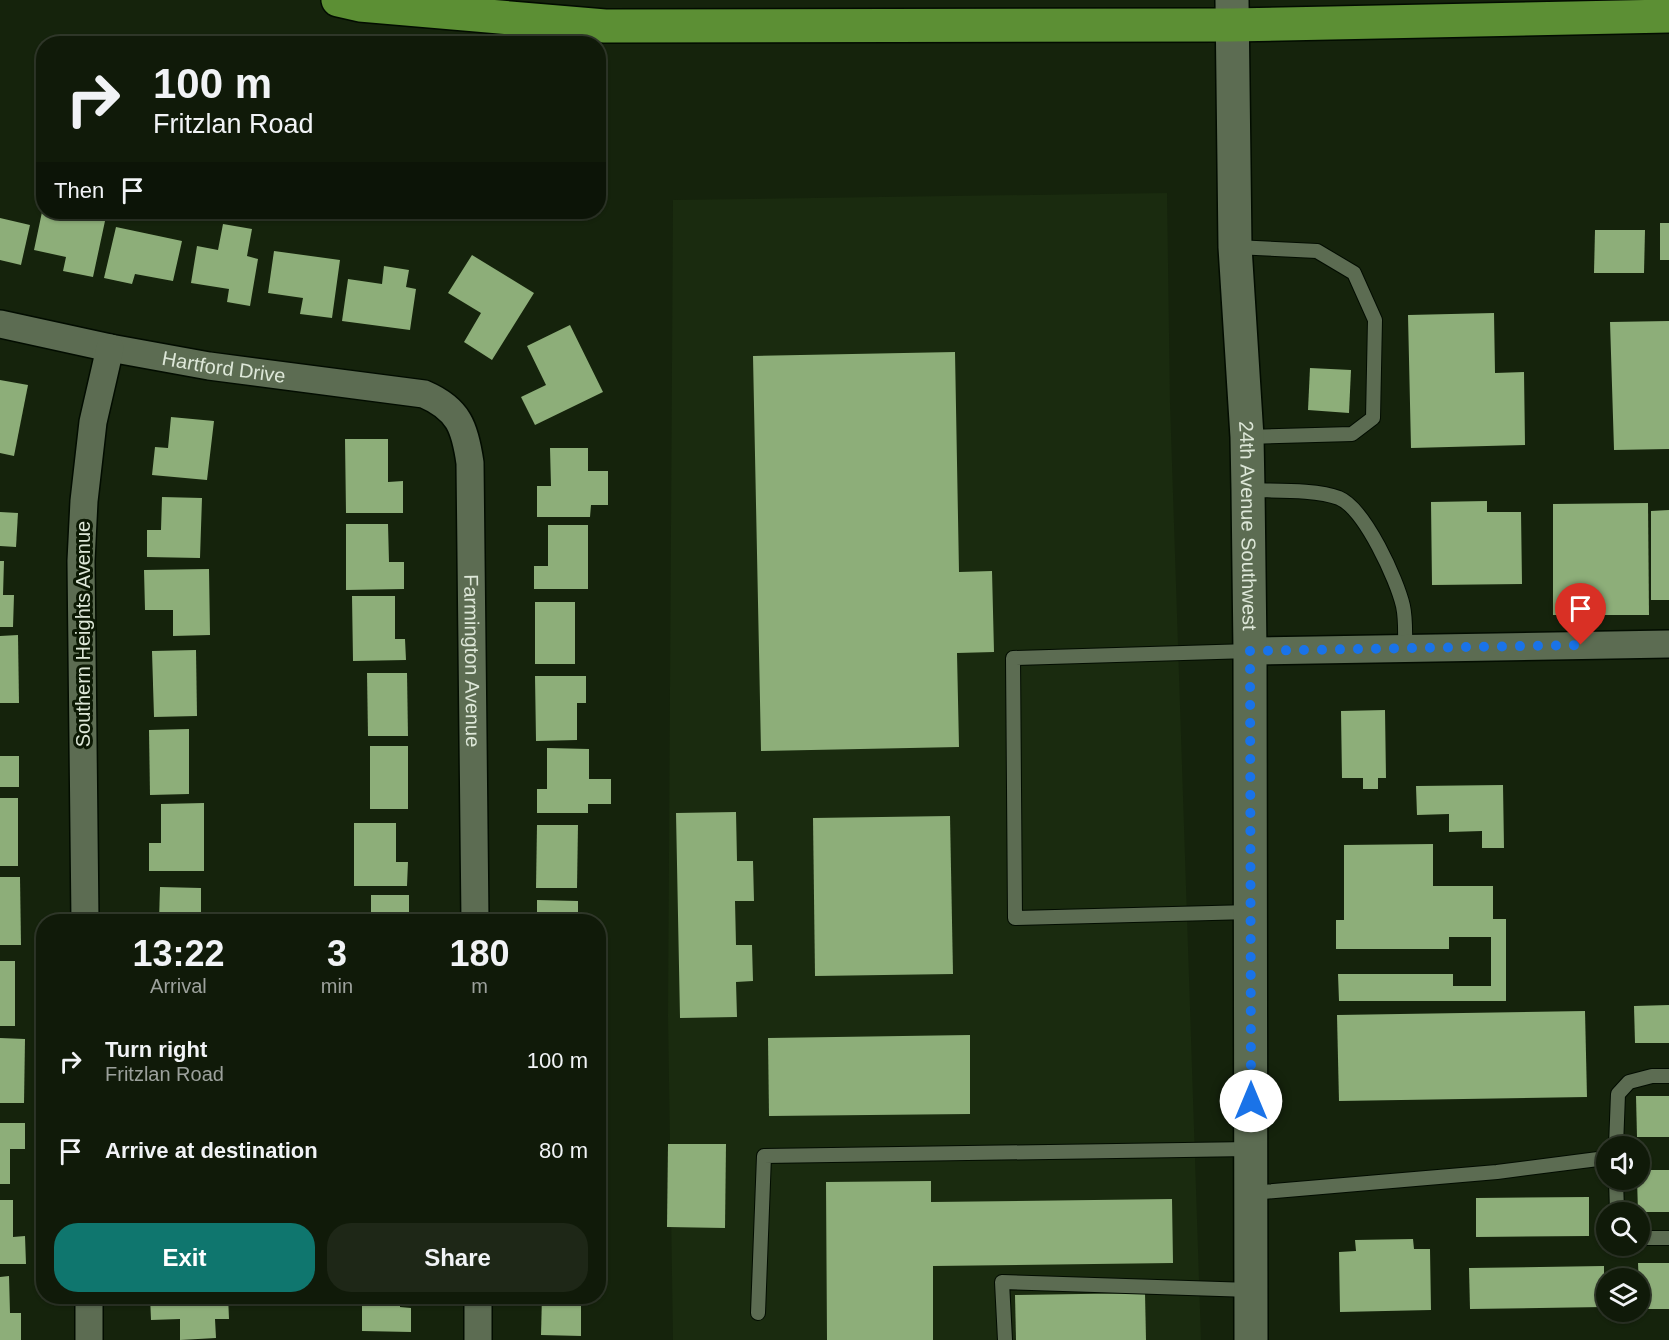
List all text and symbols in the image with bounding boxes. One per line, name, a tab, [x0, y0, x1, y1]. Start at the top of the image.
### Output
icon: right	[54, 60, 132, 138]
text: 100 m	[153, 60, 272, 107]
text: Fritzlan Road	[153, 109, 314, 139]
icon: arrive	[116, 174, 149, 207]
text: Then	[54, 178, 104, 203]
street label: Hartford Drive	[160, 347, 287, 387]
street label: 24th Avenue Southwest	[1235, 420, 1261, 631]
street label: Southern Heights Avenue	[72, 521, 94, 747]
street label: Farmington Avenue	[460, 574, 484, 747]
pin	[1555, 583, 1606, 645]
icon: arrive	[1564, 592, 1597, 625]
text: 13:22	[132, 933, 224, 974]
text: 3	[327, 933, 347, 974]
text: 180	[449, 933, 510, 974]
text: Arrival	[150, 975, 207, 997]
text: min	[321, 975, 353, 997]
text: m	[471, 975, 488, 997]
text: Turn right	[105, 1037, 207, 1062]
icon: right	[54, 1045, 87, 1078]
text: 100 m	[527, 1048, 588, 1073]
text: Fritzlan Road	[105, 1063, 224, 1085]
position arrow	[1219, 1069, 1283, 1133]
icon: arrive	[54, 1135, 87, 1168]
map controls	[1596, 1136, 1650, 1322]
button: sound	[1596, 1136, 1650, 1190]
text: Arrive at destination	[105, 1138, 318, 1163]
text: 80 m	[539, 1138, 588, 1163]
button: search	[1596, 1202, 1650, 1256]
button: Exit	[54, 1223, 315, 1292]
button: Share	[327, 1223, 588, 1292]
button: layers	[1596, 1268, 1650, 1322]

